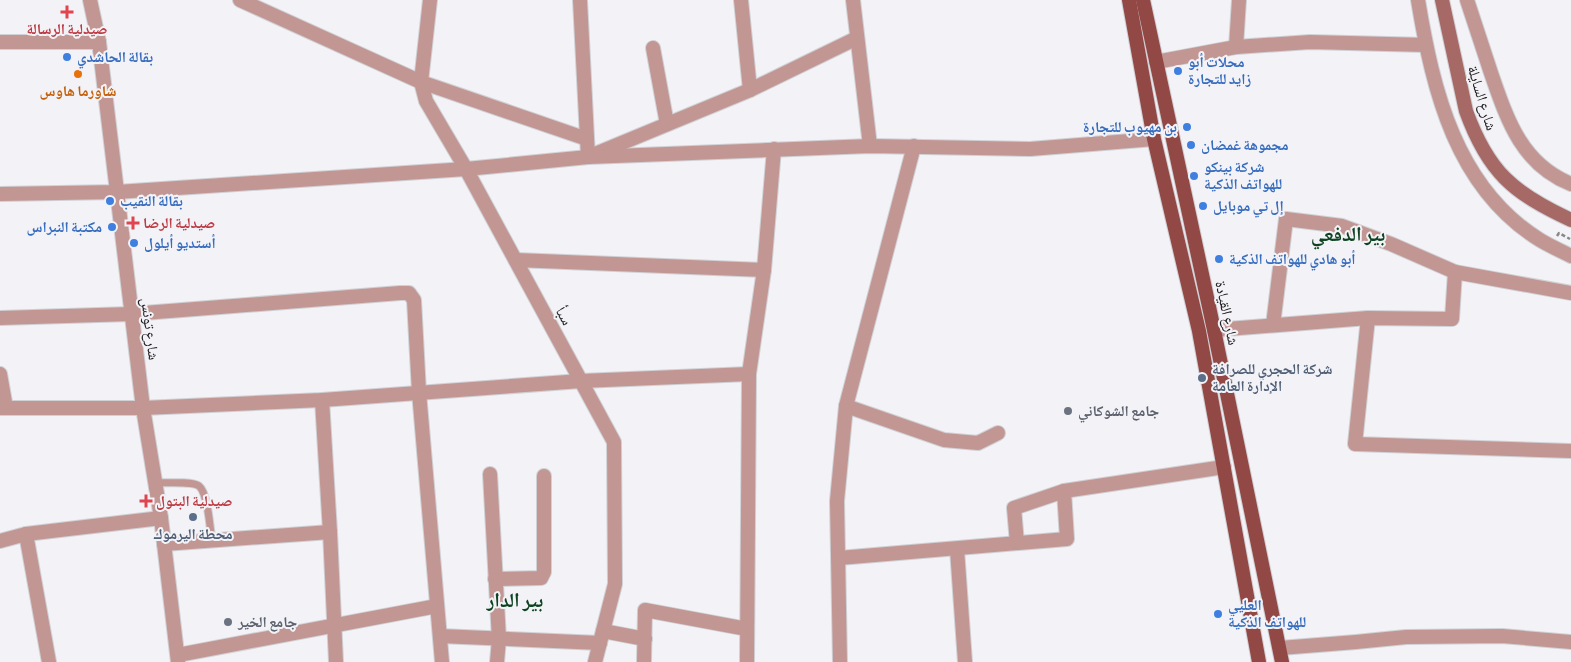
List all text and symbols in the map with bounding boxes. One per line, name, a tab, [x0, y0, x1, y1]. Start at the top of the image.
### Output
marker: صيدلية الرسالة	[61, 6, 73, 18]
place label: صيدلية الرسالة	[26, 22, 108, 37]
place label: بقالة الحاشدي	[77, 50, 153, 69]
marker: بقالة الحاشدي	[61, 51, 73, 63]
place label: محلات أبو زايد للتجارة	[1188, 53, 1251, 87]
street label: شارع السايلة	[1463, 64, 1499, 133]
marker: محلات أبو زايد للتجارة	[1172, 65, 1184, 77]
marker: شاورما هاوس	[72, 68, 84, 80]
place label: شاورما هاوس	[39, 84, 117, 100]
place label: بن مهيوب للتجارة	[1083, 120, 1177, 136]
marker: بن مهيوب للتجارة	[1181, 121, 1193, 133]
place label: مجموهة غمضان	[1201, 138, 1288, 154]
marker: مجموهة غمضان	[1185, 139, 1197, 151]
place label: شركة بينكو للهواتف الذكية	[1204, 160, 1282, 193]
marker: شركة بينكو للهواتف الذكية	[1188, 170, 1200, 182]
place label: بقالة النقيب	[120, 194, 183, 210]
marker: بقالة النقيب	[104, 195, 116, 207]
place label: إل تي موبايل	[1213, 199, 1284, 218]
marker: إل تي موبايل	[1197, 200, 1209, 212]
place label: صيدلية الرضا	[143, 216, 215, 231]
marker: صيدلية الرضا	[127, 217, 139, 229]
place label: مكتبة النبراس	[26, 220, 102, 236]
marker: مكتبة النبراس	[106, 221, 118, 233]
district label: بير الدفعي	[1311, 225, 1385, 250]
place label: أستديو أيلول	[144, 234, 216, 252]
marker: أستديو أيلول	[128, 237, 140, 249]
place label: أبو هادي للهواتف الذكية	[1229, 250, 1356, 271]
marker: أبو هادي للهواتف الذكية	[1213, 253, 1225, 265]
street label: شارع القيادة	[1210, 280, 1241, 347]
street label: شارع تونس	[136, 297, 161, 361]
street label: سبأ	[552, 304, 576, 328]
place label: شركة الحجري للصرافة الإدارة العامة	[1212, 362, 1332, 394]
marker: شركة الحجري للصرافة الإدارة العامة	[1196, 372, 1208, 384]
place label: جامع الشوكاني	[1078, 404, 1160, 423]
marker: جامع الشوكاني	[1062, 405, 1074, 417]
place label: صيدلية البتول	[156, 494, 232, 510]
marker: صيدلية البتول	[140, 495, 152, 507]
marker: محطة اليرموك	[187, 511, 199, 523]
place label: محطة اليرموك	[153, 527, 233, 542]
district label: بير الدار	[486, 591, 543, 612]
place label: العليي للهواتف الذكية	[1228, 598, 1306, 631]
marker: العليي للهواتف الذكية	[1212, 608, 1224, 620]
place label: جامع الخير	[237, 615, 298, 632]
marker: جامع الخير	[222, 616, 234, 628]

